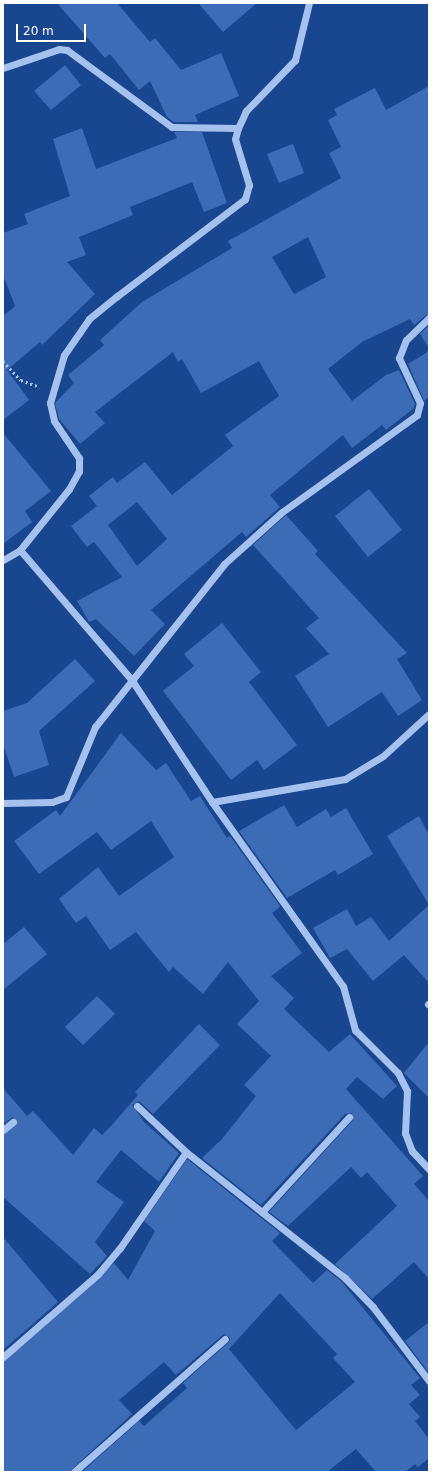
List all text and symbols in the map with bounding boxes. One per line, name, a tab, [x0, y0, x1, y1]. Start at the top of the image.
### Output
scale bar	[18, 16, 88, 42]
text: 20 m	[23, 24, 54, 38]

